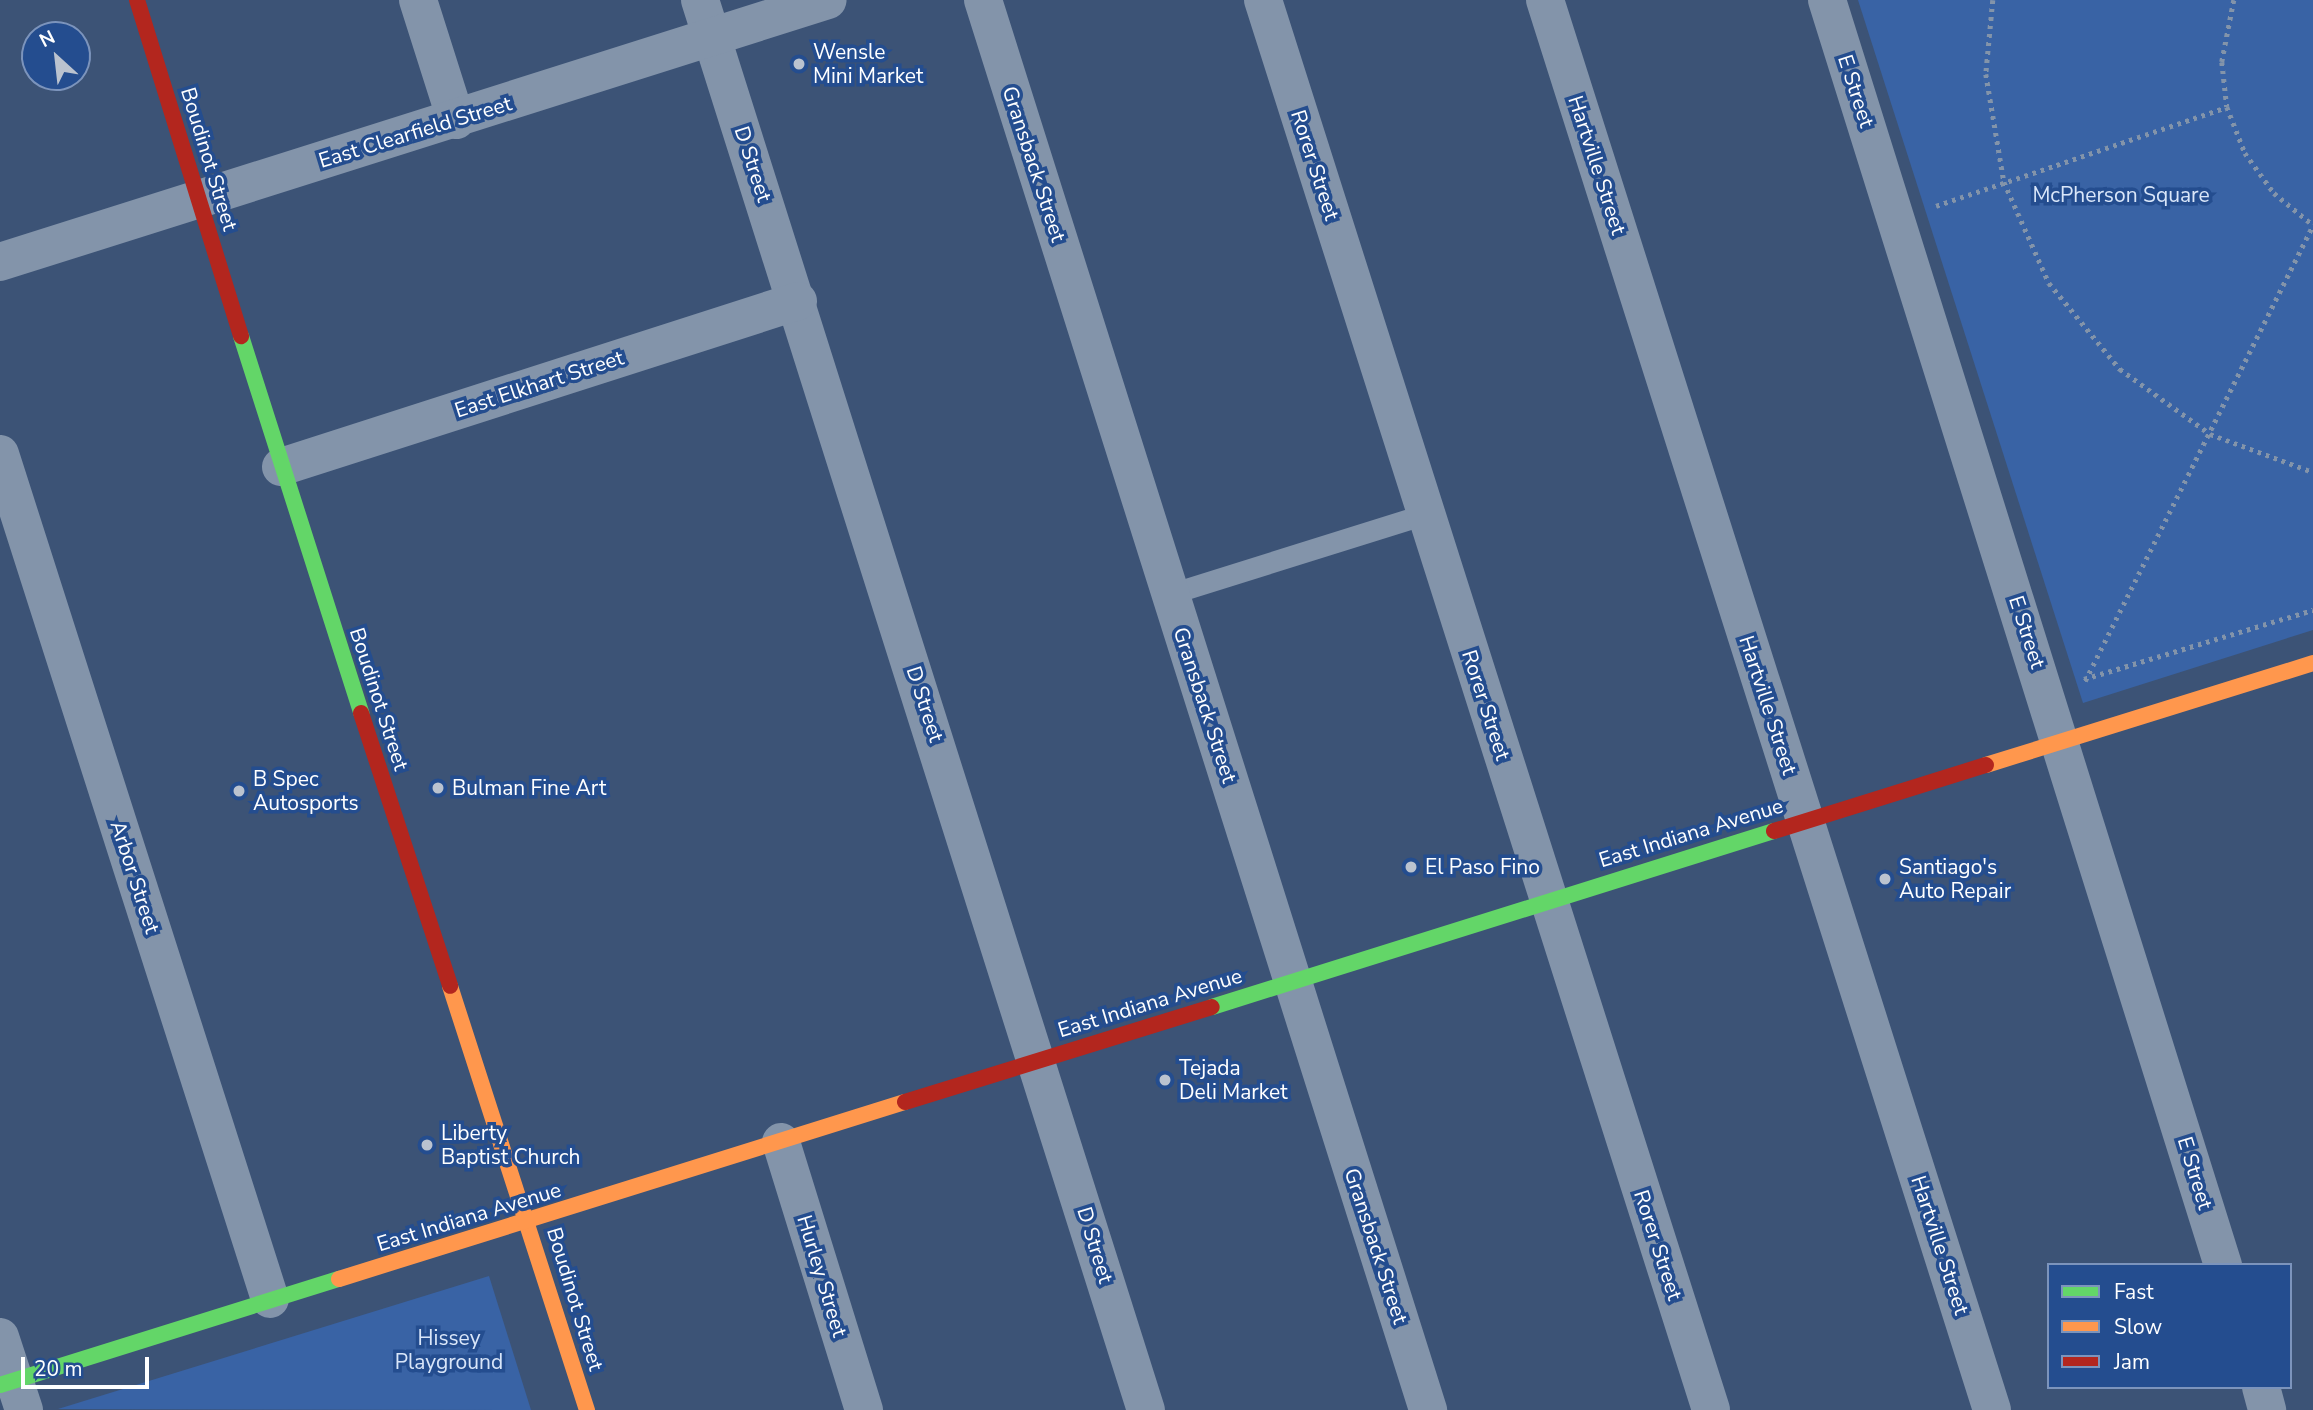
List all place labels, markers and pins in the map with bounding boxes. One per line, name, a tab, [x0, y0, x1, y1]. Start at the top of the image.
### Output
place label: Wensle Mini Market	[813, 39, 923, 89]
marker: Wensle Mini Market	[791, 56, 807, 72]
place label: B Spec Autosports	[253, 766, 359, 816]
place label: Bulman Fine Art	[452, 775, 606, 801]
marker: Bulman Fine Art	[430, 780, 446, 796]
marker: B Spec Autosports	[231, 783, 247, 799]
place label: El Paso Fino	[1425, 854, 1540, 880]
place label: Santiago's Auto Repair	[1899, 854, 2011, 904]
marker: El Paso Fino	[1403, 859, 1419, 875]
marker: Santiago's Auto Repair	[1877, 871, 1893, 887]
place label: Tejada Deli Market	[1179, 1055, 1288, 1105]
marker: Tejada Deli Market	[1157, 1072, 1173, 1088]
place label: Liberty Baptist Church	[441, 1120, 580, 1170]
marker: Liberty Baptist Church	[419, 1137, 435, 1153]

